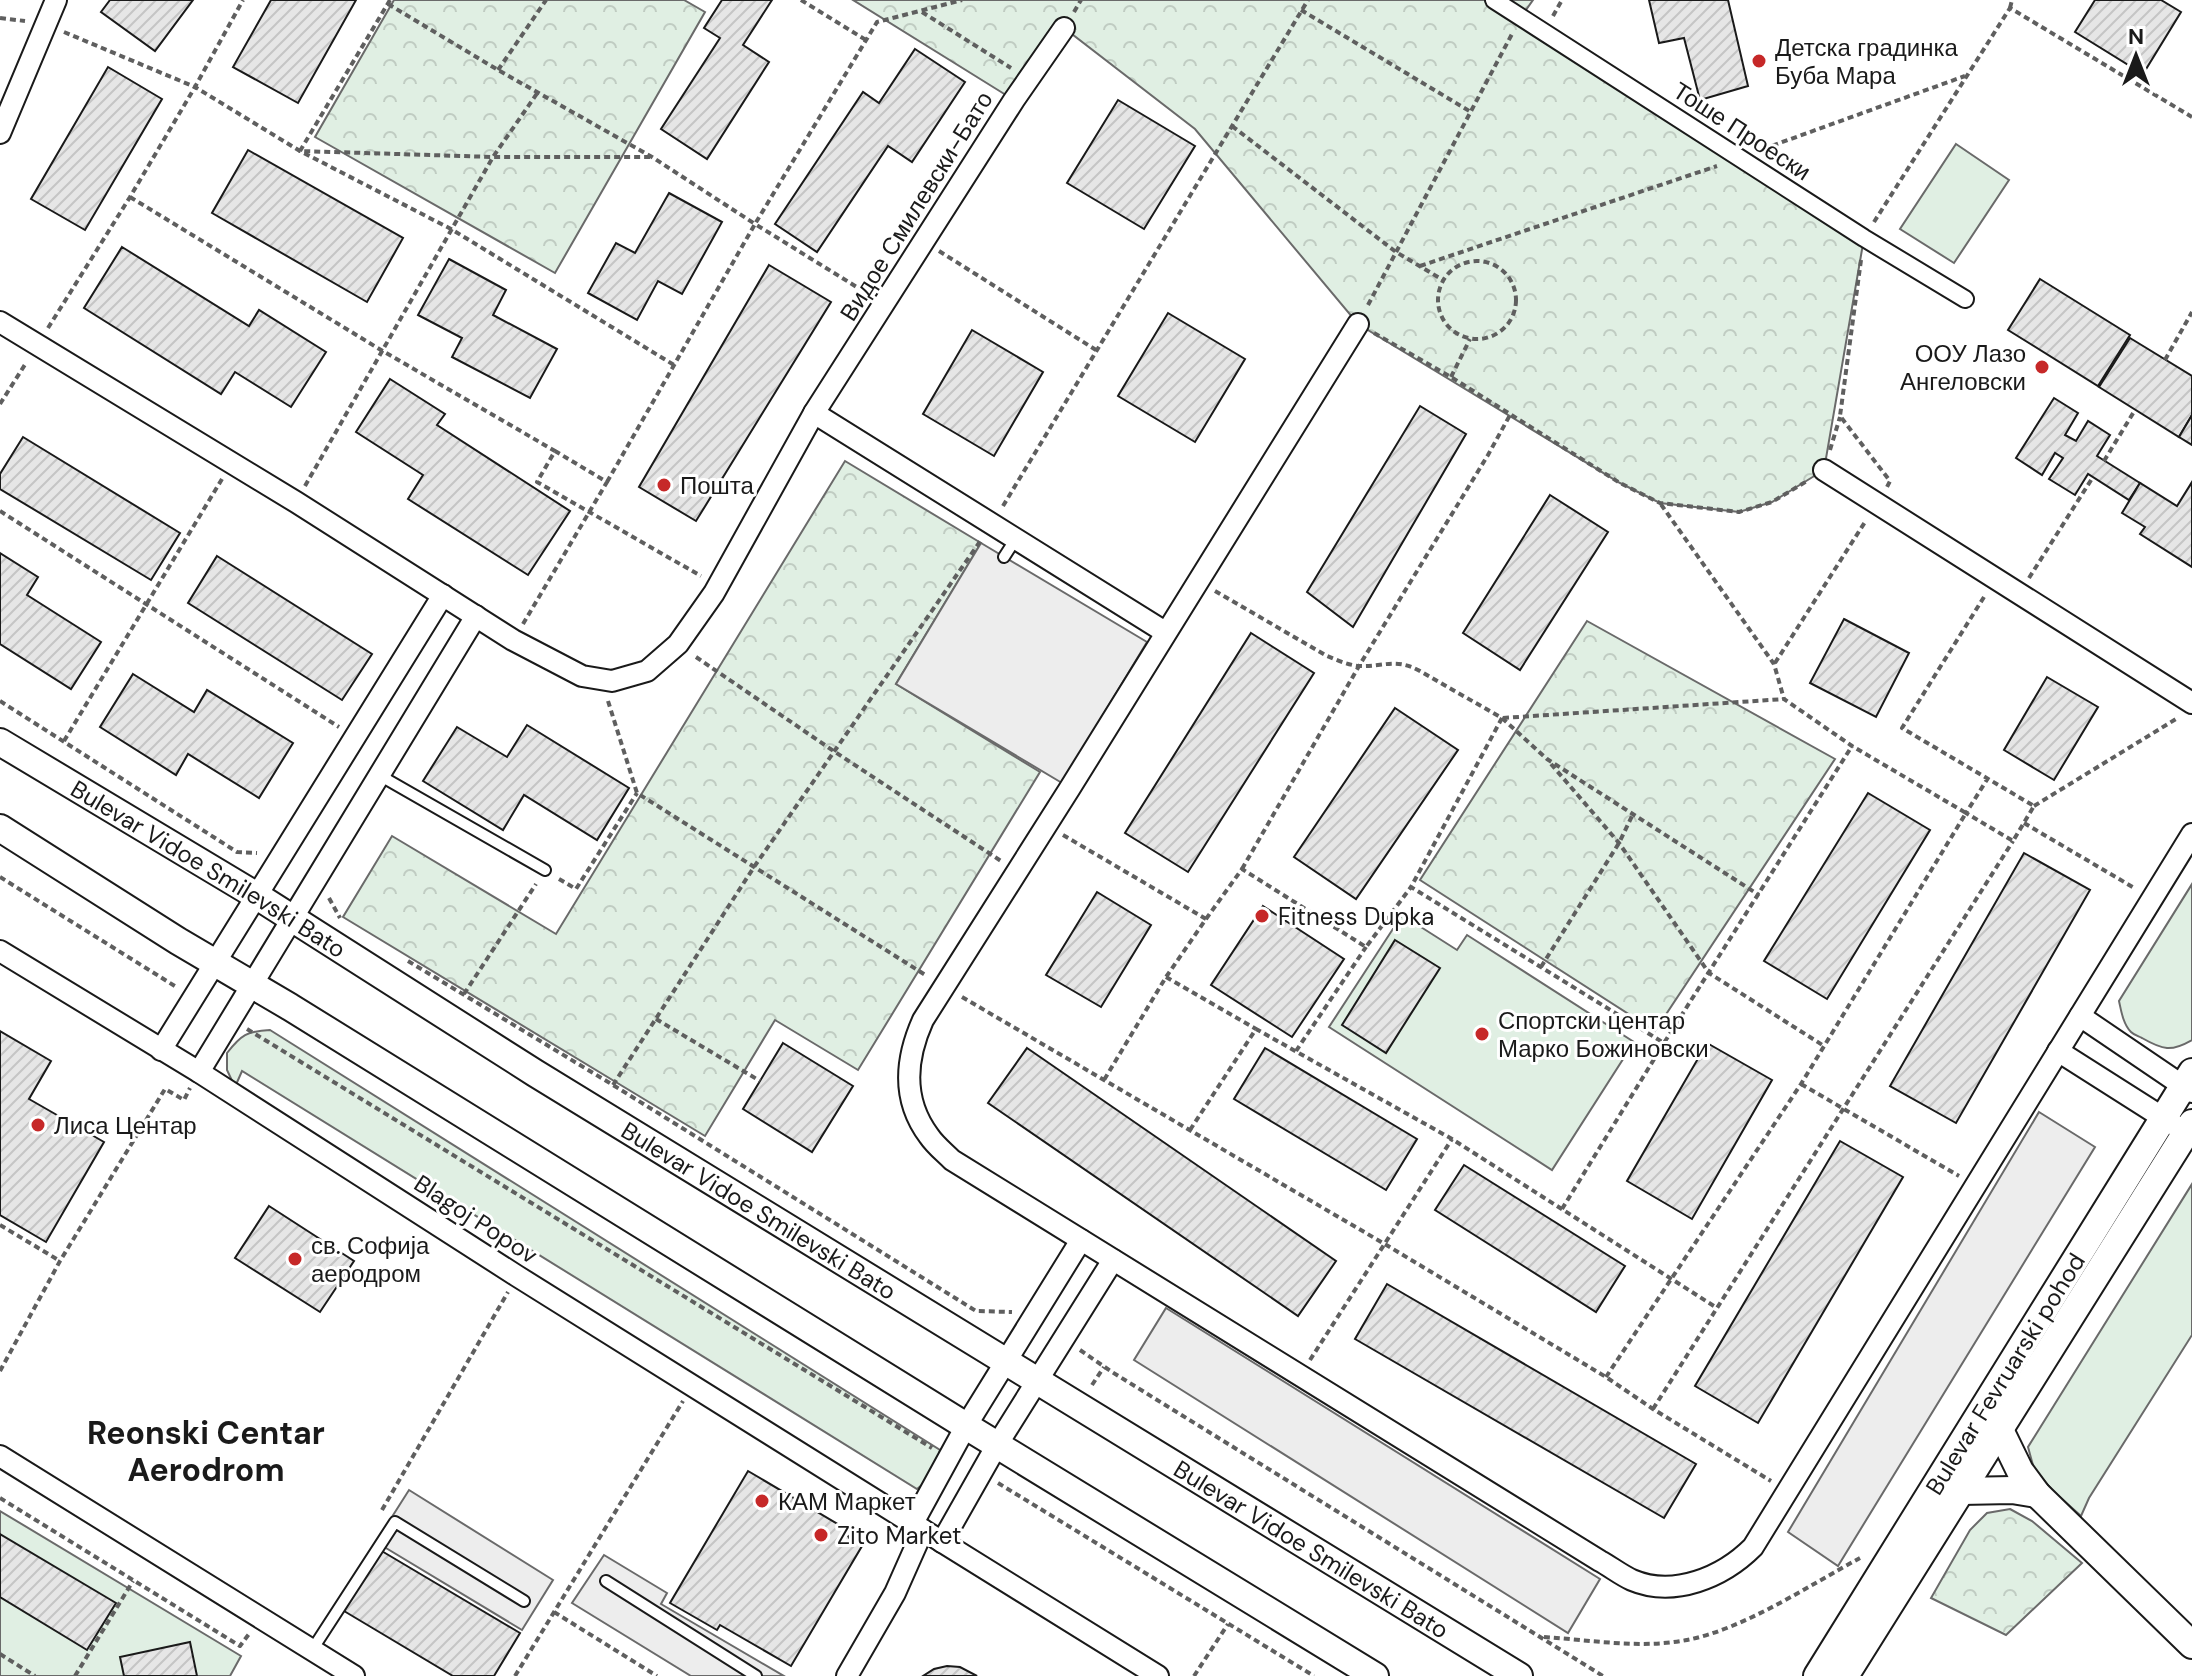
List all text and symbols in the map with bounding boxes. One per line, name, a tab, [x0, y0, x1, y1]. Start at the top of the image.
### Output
north arrow	[2096, 16, 2176, 96]
text: N	[2128, 22, 2144, 51]
place label: Детска градинка Буба Мара	[1775, 32, 1958, 91]
marker: Детска градинка Буба Мара	[1750, 52, 1768, 70]
street label: Тоше Проески	[1667, 75, 1817, 187]
street label: Видое Смилевски-Бато	[833, 85, 999, 327]
place label: ООУ Лазо Ангеловски	[1900, 338, 2026, 397]
marker: ООУ Лазо Ангеловски	[2033, 358, 2051, 376]
place label: Пошта	[680, 470, 755, 501]
marker: Пошта	[655, 476, 673, 494]
street label: Bulevar Vidoe Smilevski Bato	[65, 773, 352, 964]
place label: Fitness Dupka	[1278, 901, 1434, 932]
marker: Fitness Dupka	[1253, 907, 1271, 925]
place label: Спортски центар Марко Божиновски	[1498, 1005, 1709, 1064]
marker: Спортски центар Марко Божиновски	[1473, 1025, 1491, 1043]
place label: Лиса Центар	[54, 1110, 197, 1141]
street label: Bulevar Vidoe Smilevski Bato	[616, 1114, 902, 1306]
marker: Лиса Центар	[29, 1116, 47, 1134]
street label: Blagoj Popov	[408, 1168, 544, 1271]
place label: св. Софија аеродром	[311, 1230, 430, 1289]
street label: Bulevar Fevruarski pohod	[1918, 1247, 2091, 1500]
marker: св. Софија аеродром	[286, 1250, 304, 1268]
district label: Reonski Centar Aerodrom	[87, 1412, 325, 1491]
street label: Bulevar Vidoe Smilevski Bato	[1168, 1453, 1455, 1645]
place label: КАМ Маркет	[778, 1486, 916, 1517]
marker: КАМ Маркет	[753, 1492, 771, 1510]
place label: Zito Market	[837, 1520, 961, 1551]
marker: Zito Market	[812, 1526, 830, 1544]

